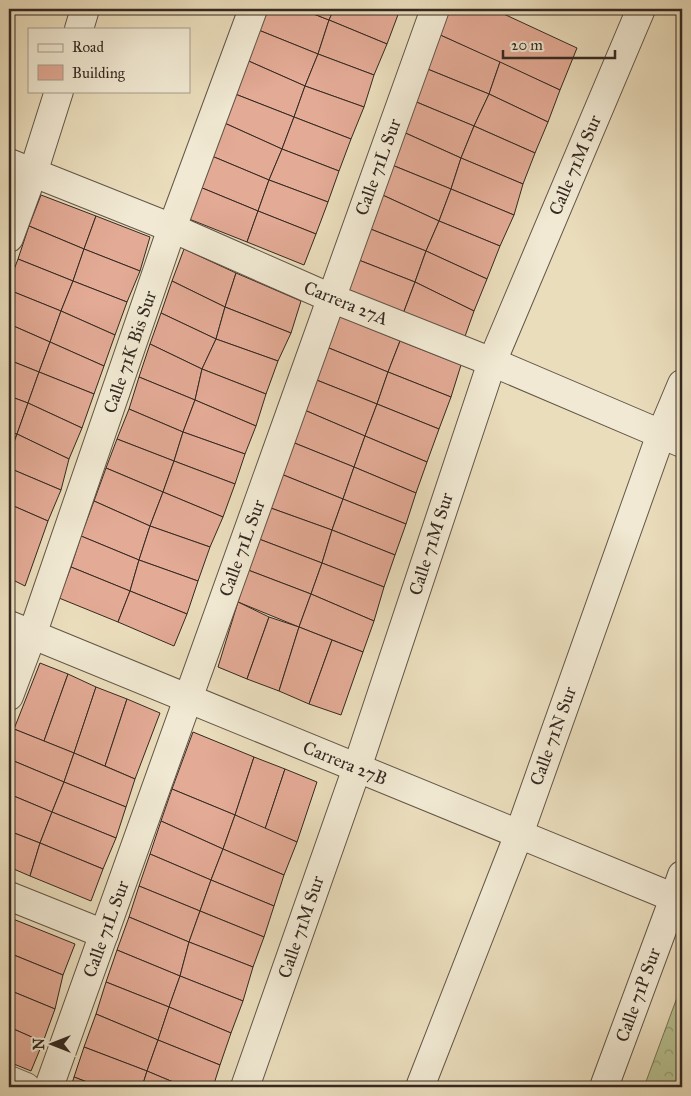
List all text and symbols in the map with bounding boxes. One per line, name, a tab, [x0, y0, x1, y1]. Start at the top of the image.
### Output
legend	[28, 28, 190, 92]
scale bar	[503, 28, 616, 60]
text: 20 m	[511, 36, 543, 54]
text: Road	[72, 38, 104, 56]
text: Building	[72, 64, 126, 82]
street label: Calle 71M Sur	[544, 111, 606, 218]
street label: Calle 71L Sur	[350, 115, 406, 218]
street label: Carrera 27A	[301, 276, 391, 330]
street label: Calle 71K Bis Sur	[99, 288, 161, 416]
street label: Calle 71M Sur	[404, 490, 458, 598]
street label: Calle 71L Sur	[214, 496, 270, 599]
street label: Calle 71N Sur	[525, 683, 581, 788]
street label: Carrera 27B	[300, 736, 390, 790]
street label: Calle 71M Sur	[273, 873, 329, 981]
street label: Calle 71L Sur	[78, 877, 134, 980]
street label: Calle 71P Sur	[611, 945, 665, 1045]
north arrow	[28, 1018, 78, 1068]
text: N	[31, 1038, 48, 1050]

